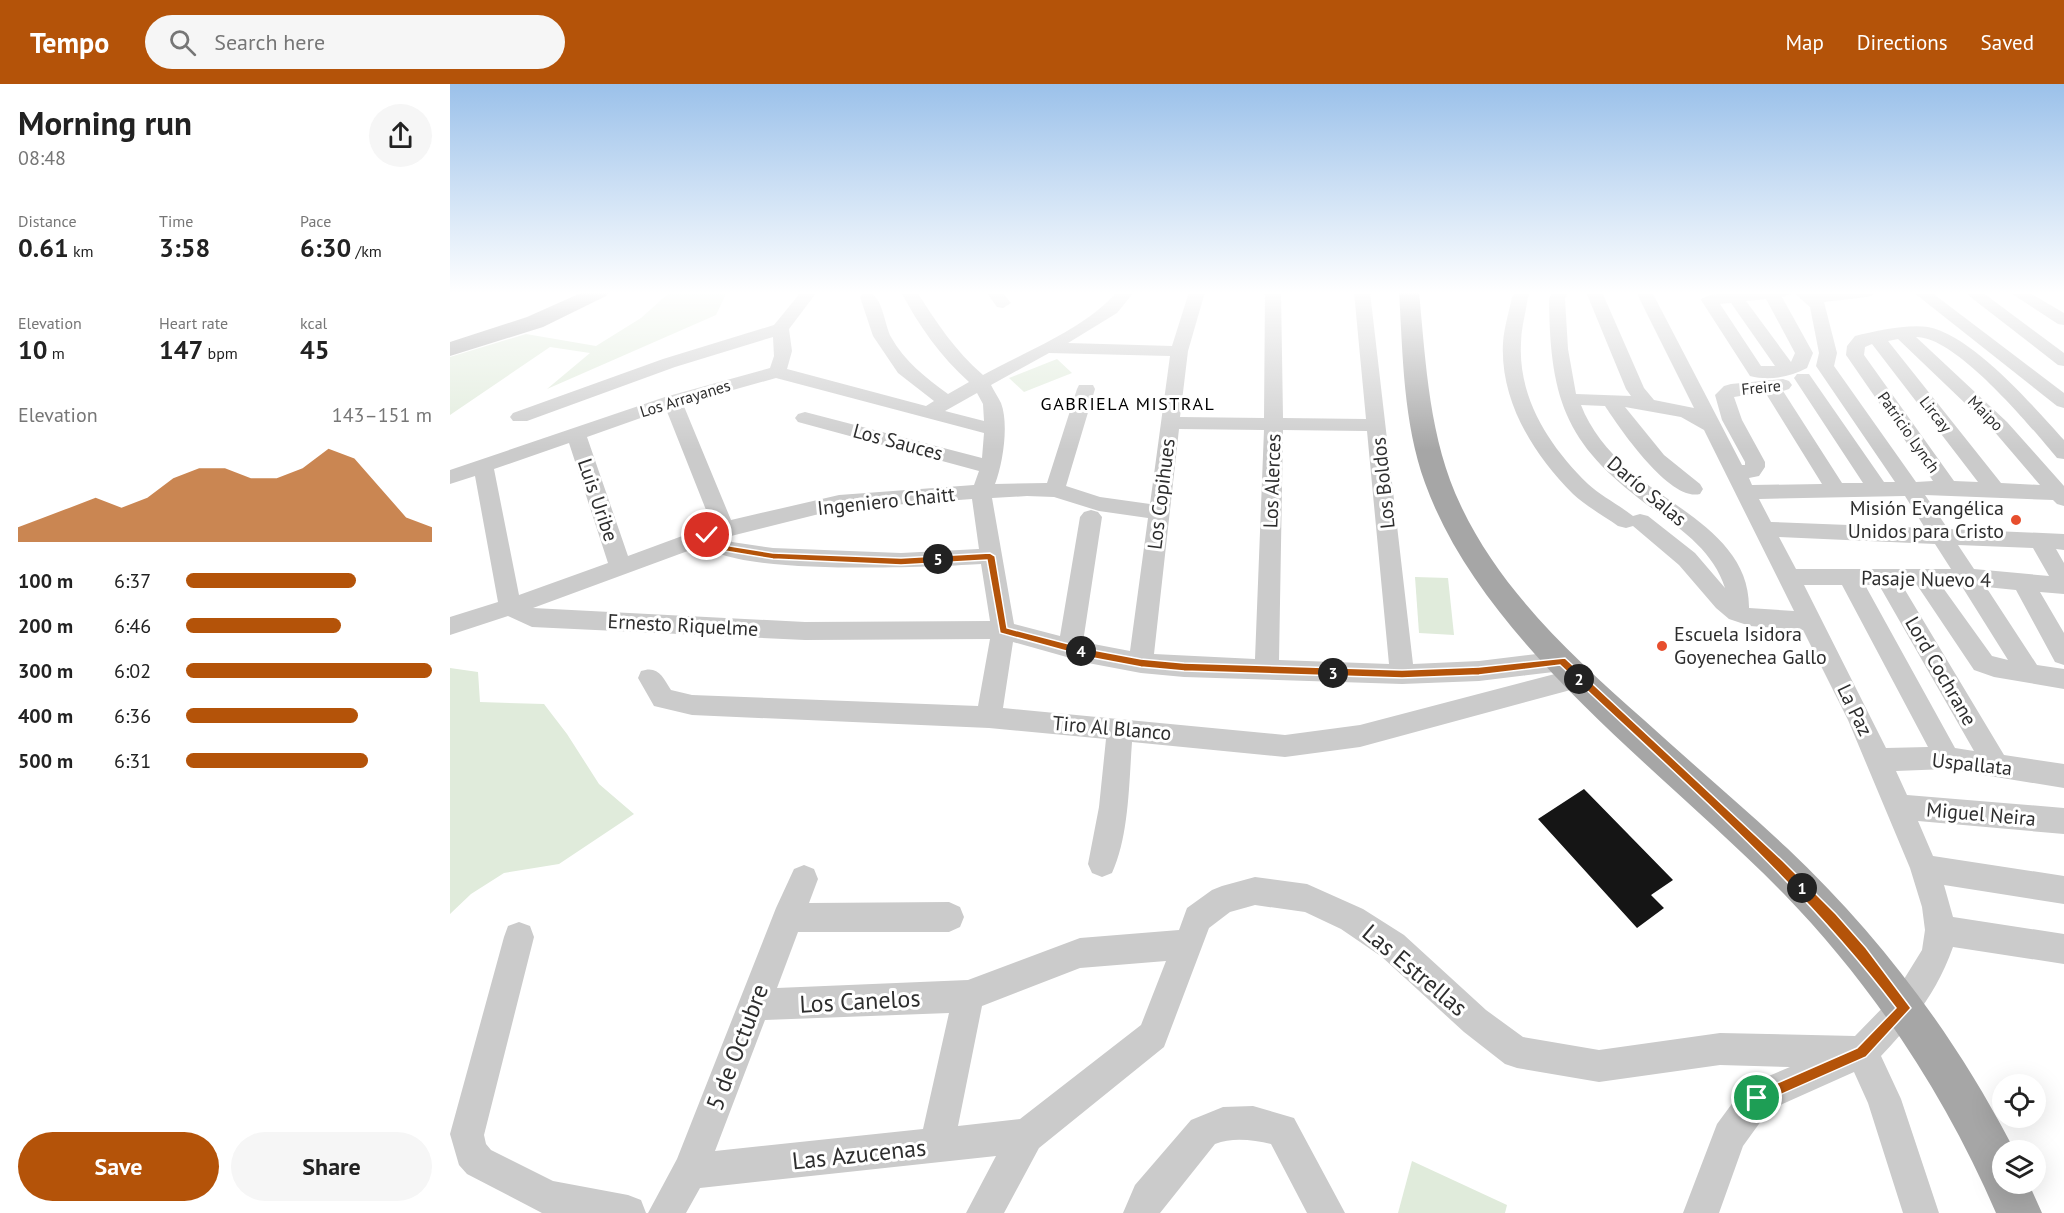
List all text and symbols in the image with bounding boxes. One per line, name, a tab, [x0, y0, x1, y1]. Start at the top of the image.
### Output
search box	[145, 15, 565, 69]
text: Tempo	[30, 24, 109, 61]
icon: search	[166, 26, 199, 59]
text: Search here	[214, 28, 325, 56]
text: Map	[1785, 29, 1824, 56]
text: Directions	[1857, 29, 1948, 56]
text: Saved	[1981, 29, 2034, 56]
text: Morning run	[18, 101, 192, 144]
button: share	[369, 104, 432, 167]
text: 08:48	[18, 145, 66, 171]
text: Distance	[18, 211, 77, 231]
text: Time	[159, 211, 193, 231]
text: Pace	[300, 211, 331, 231]
text: 0.61	[18, 231, 69, 264]
text: 3:58	[159, 231, 210, 264]
text: 6:30	[300, 231, 351, 264]
text: km	[69, 241, 94, 261]
text: /km	[351, 241, 382, 261]
text: Elevation	[18, 313, 82, 333]
text: Heart rate	[159, 313, 228, 333]
text: kcal	[300, 313, 327, 333]
text: 10	[18, 333, 47, 366]
text: 147	[159, 333, 203, 366]
text: 45	[300, 333, 329, 366]
text: m	[47, 343, 65, 363]
text: bpm	[203, 343, 238, 363]
street label: Los Arrayanes	[637, 375, 733, 421]
street label: Freire	[1740, 375, 1782, 399]
street label: Patricio Lynch	[1874, 387, 1944, 477]
street label: Maipo	[1964, 391, 2008, 435]
district label: GABRIELA MISTRAL	[1041, 392, 1215, 415]
street label: Lircay	[1916, 392, 1957, 437]
text: Elevation	[18, 402, 98, 428]
text: 143–151 m	[332, 402, 432, 428]
street label: Los Sauces	[850, 418, 946, 466]
street label: Los Alerces	[1257, 433, 1287, 529]
street label: Los Boldos	[1365, 436, 1401, 530]
street label: Los Copihues	[1141, 437, 1181, 551]
street label: Darío Salas	[1602, 450, 1692, 532]
street label: Luis Uribe	[572, 455, 624, 545]
street label: Ingeniero Chaitt	[816, 481, 956, 521]
place label: Misión Evangélica Unidos para Cristo	[1848, 495, 2004, 544]
pin	[681, 509, 732, 560]
marker: Misión Evangélica Unidos para Cristo	[2009, 513, 2023, 527]
icon: check	[690, 518, 723, 551]
pin: 5	[923, 544, 953, 574]
text: 5	[933, 549, 943, 569]
street label: Pasaje Nuevo 4	[1861, 565, 1991, 593]
text: 100 m	[18, 568, 73, 594]
text: 6:37	[114, 568, 151, 594]
street label: Ernesto Riquelme	[607, 608, 759, 642]
street label: Lord Cochrane	[1899, 612, 1983, 730]
text: 200 m	[18, 613, 73, 639]
text: 6:46	[114, 613, 151, 639]
place label: Escuela Isidora Goyenechea Gallo	[1674, 621, 1827, 670]
pin: 4	[1066, 636, 1096, 666]
marker: Escuela Isidora Goyenechea Gallo	[1655, 639, 1669, 653]
text: 4	[1076, 641, 1086, 661]
text: 300 m	[18, 658, 73, 684]
text: 6:02	[114, 658, 151, 684]
pin: 3	[1318, 658, 1348, 688]
text: 3	[1328, 663, 1338, 683]
pin: 2	[1564, 664, 1594, 694]
text: 2	[1574, 669, 1584, 689]
street label: La Paz	[1831, 680, 1879, 740]
text: 400 m	[18, 703, 73, 729]
text: 6:36	[114, 703, 151, 729]
street label: Tiro Al Blanco	[1051, 710, 1173, 746]
street label: Uspallata	[1931, 747, 2013, 781]
text: 500 m	[18, 748, 73, 774]
text: 6:31	[114, 748, 151, 774]
street label: Miguel Neira	[1925, 796, 2037, 832]
pin: 1	[1787, 873, 1817, 903]
text: 1	[1797, 878, 1807, 898]
street label: Las Estrellas	[1356, 917, 1474, 1023]
street label: 5 de Octubre	[699, 980, 775, 1114]
street label: Los Canelos	[799, 982, 921, 1020]
pin	[1731, 1072, 1782, 1123]
map controls	[1992, 1074, 2046, 1194]
button: locate	[1992, 1074, 2046, 1128]
icon: arrive	[1740, 1081, 1773, 1114]
button: Save	[18, 1132, 219, 1201]
button: Share	[231, 1132, 432, 1201]
street label: Las Azucenas	[791, 1132, 927, 1176]
button: layers	[1992, 1140, 2046, 1194]

